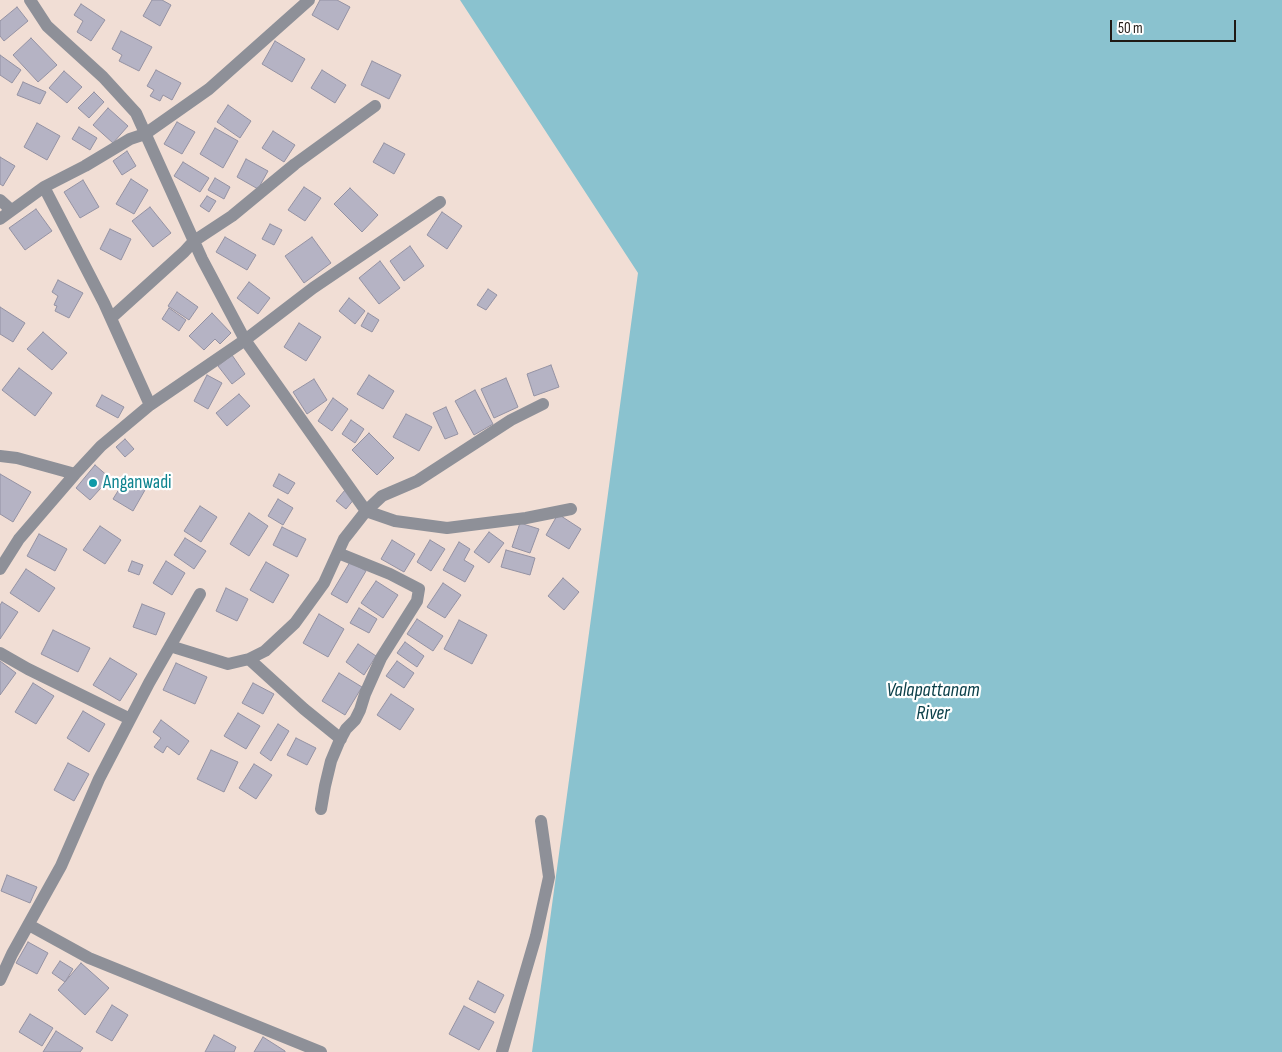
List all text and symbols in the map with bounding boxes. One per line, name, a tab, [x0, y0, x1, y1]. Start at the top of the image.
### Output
scale bar	[1112, 10, 1238, 42]
text: 50 m	[1118, 19, 1143, 38]
place label: Anganwadi	[103, 472, 172, 494]
marker: Anganwadi	[87, 477, 99, 489]
water label: Valapattanam River	[886, 679, 980, 726]

